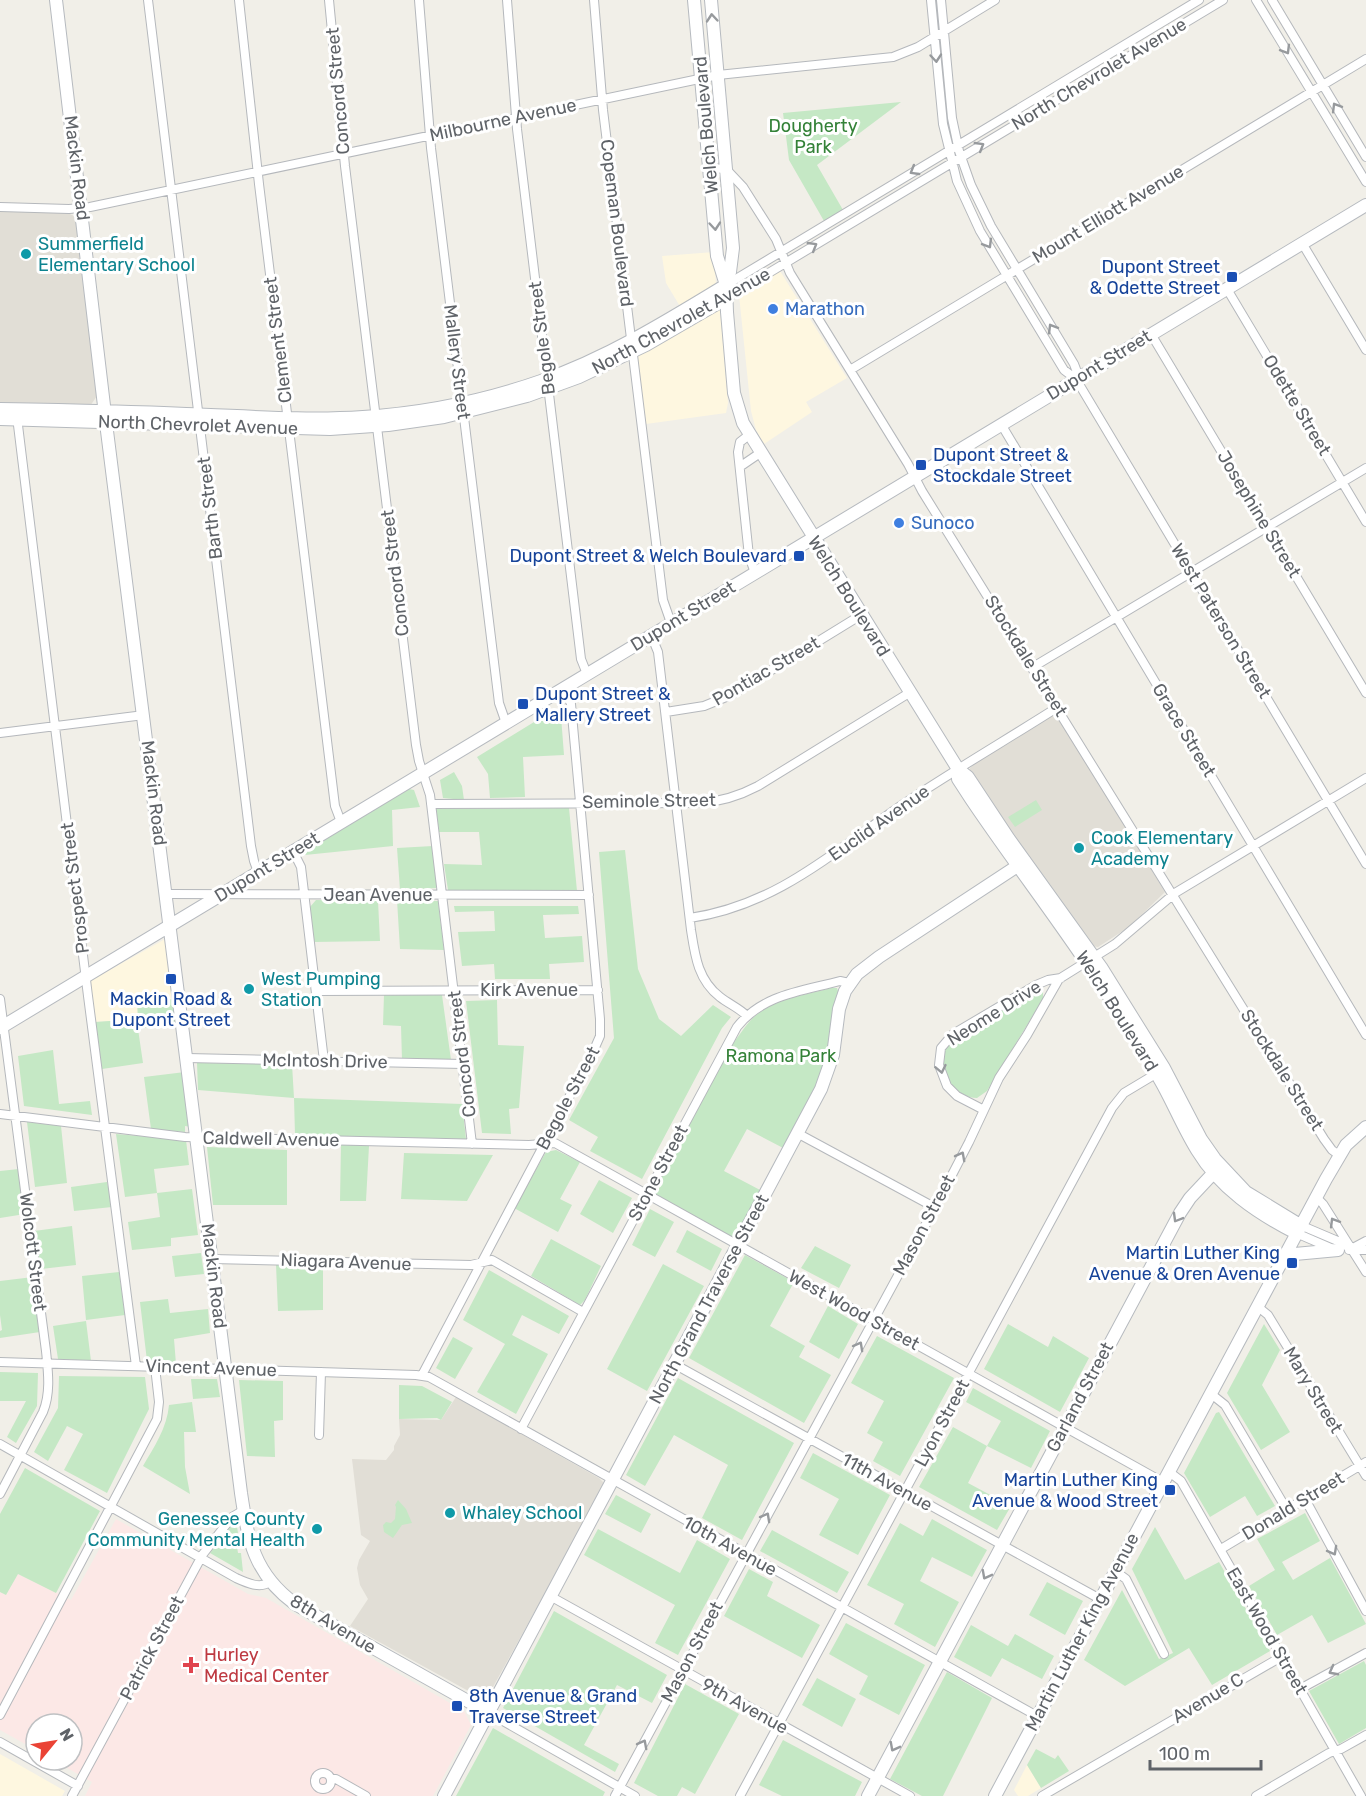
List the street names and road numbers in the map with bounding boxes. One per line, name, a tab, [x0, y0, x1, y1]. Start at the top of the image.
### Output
street label: North Chevrolet Avenue	[1008, 13, 1190, 135]
street label: Concord Street	[321, 27, 355, 155]
street label: Welch Boulevard	[689, 55, 723, 195]
street label: Milbourne Avenue	[427, 94, 579, 146]
street label: Mackin Road	[60, 114, 94, 222]
street label: Copeman Boulevard	[596, 138, 638, 308]
street label: Mount Elliott Avenue	[1028, 160, 1188, 268]
street label: North Chevrolet Avenue	[588, 263, 774, 379]
street label: Clement Street	[259, 276, 297, 404]
street label: Begole Street	[524, 280, 560, 396]
street label: Mallery Street	[439, 303, 475, 421]
street label: Dupont Street	[1043, 325, 1155, 405]
street label: Odette Street	[1258, 351, 1336, 459]
street label: North Chevrolet Avenue	[98, 411, 298, 439]
street label: Josephine Street	[1212, 446, 1306, 582]
street label: Barth Street	[193, 455, 227, 561]
street label: Concord Street	[376, 508, 414, 638]
street label: Welch Boulevard	[803, 532, 895, 660]
street label: West Paterson Street	[1166, 540, 1276, 702]
street label: Dupont Street	[627, 576, 739, 656]
street label: Stockdale Street	[980, 591, 1072, 721]
street label: Pontiac Street	[708, 631, 824, 711]
street label: Grace Street	[1147, 679, 1221, 781]
street label: Mackin Road	[137, 739, 171, 847]
street label: Euclid Avenue	[824, 780, 934, 866]
street label: Seminole Street	[582, 789, 716, 813]
street label: Prospect Street	[56, 821, 94, 955]
street label: Dupont Street	[211, 827, 323, 907]
street label: Jean Avenue	[323, 884, 433, 906]
street label: Welch Boulevard	[1071, 947, 1163, 1075]
street label: Neome Drive	[943, 975, 1045, 1051]
street label: Kirk Avenue	[480, 979, 578, 1001]
street label: Concord Street	[443, 989, 481, 1119]
street label: Stockdale Street	[1236, 1005, 1328, 1135]
street label: Begole Street	[532, 1042, 604, 1154]
street label: McIntosh Drive	[262, 1049, 388, 1073]
street label: Stone Street	[623, 1121, 693, 1225]
street label: Caldwell Avenue	[202, 1127, 340, 1151]
street label: Mason Street	[888, 1171, 960, 1279]
street label: North Grand Traverse Street	[644, 1190, 774, 1408]
street label: Wolcott Street	[15, 1191, 51, 1313]
street label: Mackin Road	[197, 1222, 231, 1330]
street label: Niagara Avenue	[280, 1249, 412, 1275]
street label: West Wood Street	[785, 1265, 923, 1355]
street label: Garland Street	[1042, 1338, 1118, 1456]
street label: Mary Street	[1279, 1343, 1347, 1437]
street label: Vincent Avenue	[145, 1355, 277, 1381]
street label: Lyon Street	[910, 1376, 974, 1470]
street label: 11th Avenue	[838, 1448, 936, 1516]
street label: Donald Street	[1238, 1467, 1348, 1545]
street label: 10th Avenue	[679, 1511, 781, 1581]
street label: Martin Luther King Avenue	[1020, 1529, 1144, 1735]
street label: East Wood Street	[1222, 1564, 1312, 1698]
street label: 8th Avenue	[286, 1590, 380, 1658]
street label: Patrick Street	[115, 1592, 189, 1704]
street label: Mason Street	[656, 1598, 728, 1706]
street label: Avenue C	[1168, 1668, 1248, 1728]
street label: 9th Avenue	[698, 1673, 792, 1739]

